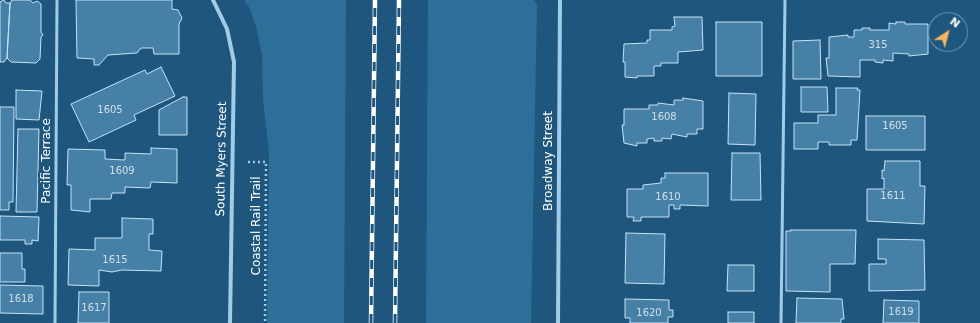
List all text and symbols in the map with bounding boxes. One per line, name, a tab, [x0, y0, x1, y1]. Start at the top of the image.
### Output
north arrow	[928, 12, 968, 52]
text: N	[947, 15, 962, 31]
house number: 315	[868, 39, 888, 51]
street label: South Myers Street	[214, 101, 230, 217]
house number: 1605	[97, 104, 123, 116]
street label: Broadway Street	[542, 111, 556, 211]
house number: 1608	[651, 111, 677, 123]
street label: Pacific Terrace	[40, 118, 54, 204]
house number: 1605	[882, 120, 908, 132]
house number: 1609	[109, 165, 135, 177]
street label: Coastal Rail Trail	[250, 177, 264, 275]
house number: 1611	[880, 190, 906, 202]
house number: 1610	[655, 191, 681, 203]
house number: 1615	[102, 254, 128, 266]
house number: 1618	[8, 293, 34, 305]
house number: 1617	[81, 302, 107, 314]
house number: 1619	[888, 306, 914, 318]
house number: 1620	[636, 307, 662, 319]

